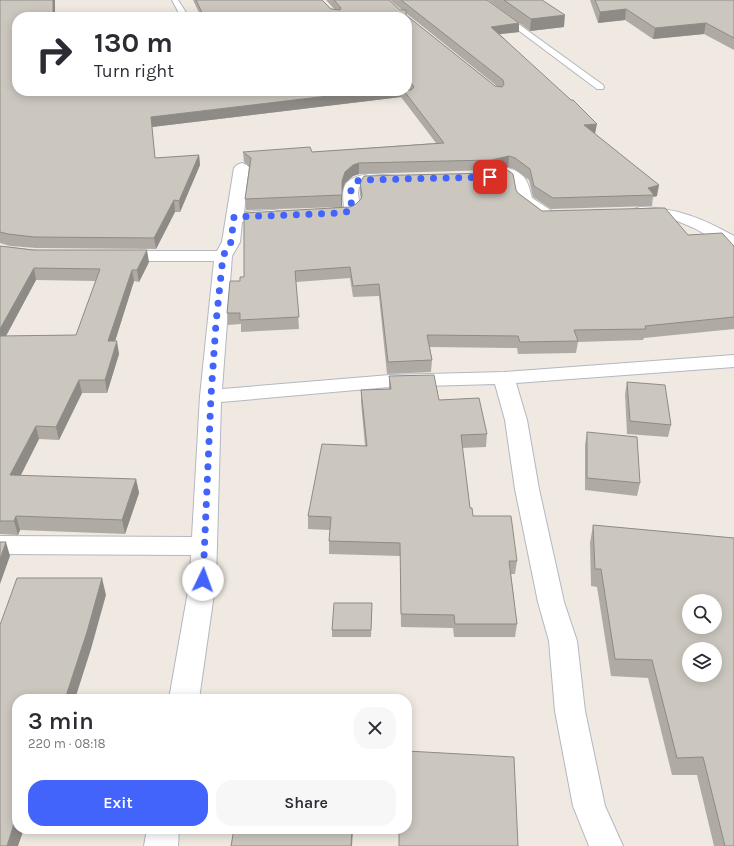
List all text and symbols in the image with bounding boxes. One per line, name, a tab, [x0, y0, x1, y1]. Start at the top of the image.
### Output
text: 130 m	[94, 26, 173, 59]
icon: right	[28, 28, 80, 80]
text: Turn right	[94, 60, 174, 82]
pin	[473, 160, 507, 194]
icon: arrive	[479, 166, 501, 188]
position arrow	[182, 559, 224, 601]
map controls	[682, 594, 722, 682]
button: search	[682, 594, 722, 634]
button: layers	[682, 642, 722, 682]
text: 3 min	[28, 707, 94, 735]
button: close	[354, 707, 396, 749]
text: 220 m · 08:18	[28, 736, 106, 751]
button: Exit	[28, 780, 208, 826]
button: Share	[216, 780, 396, 826]

